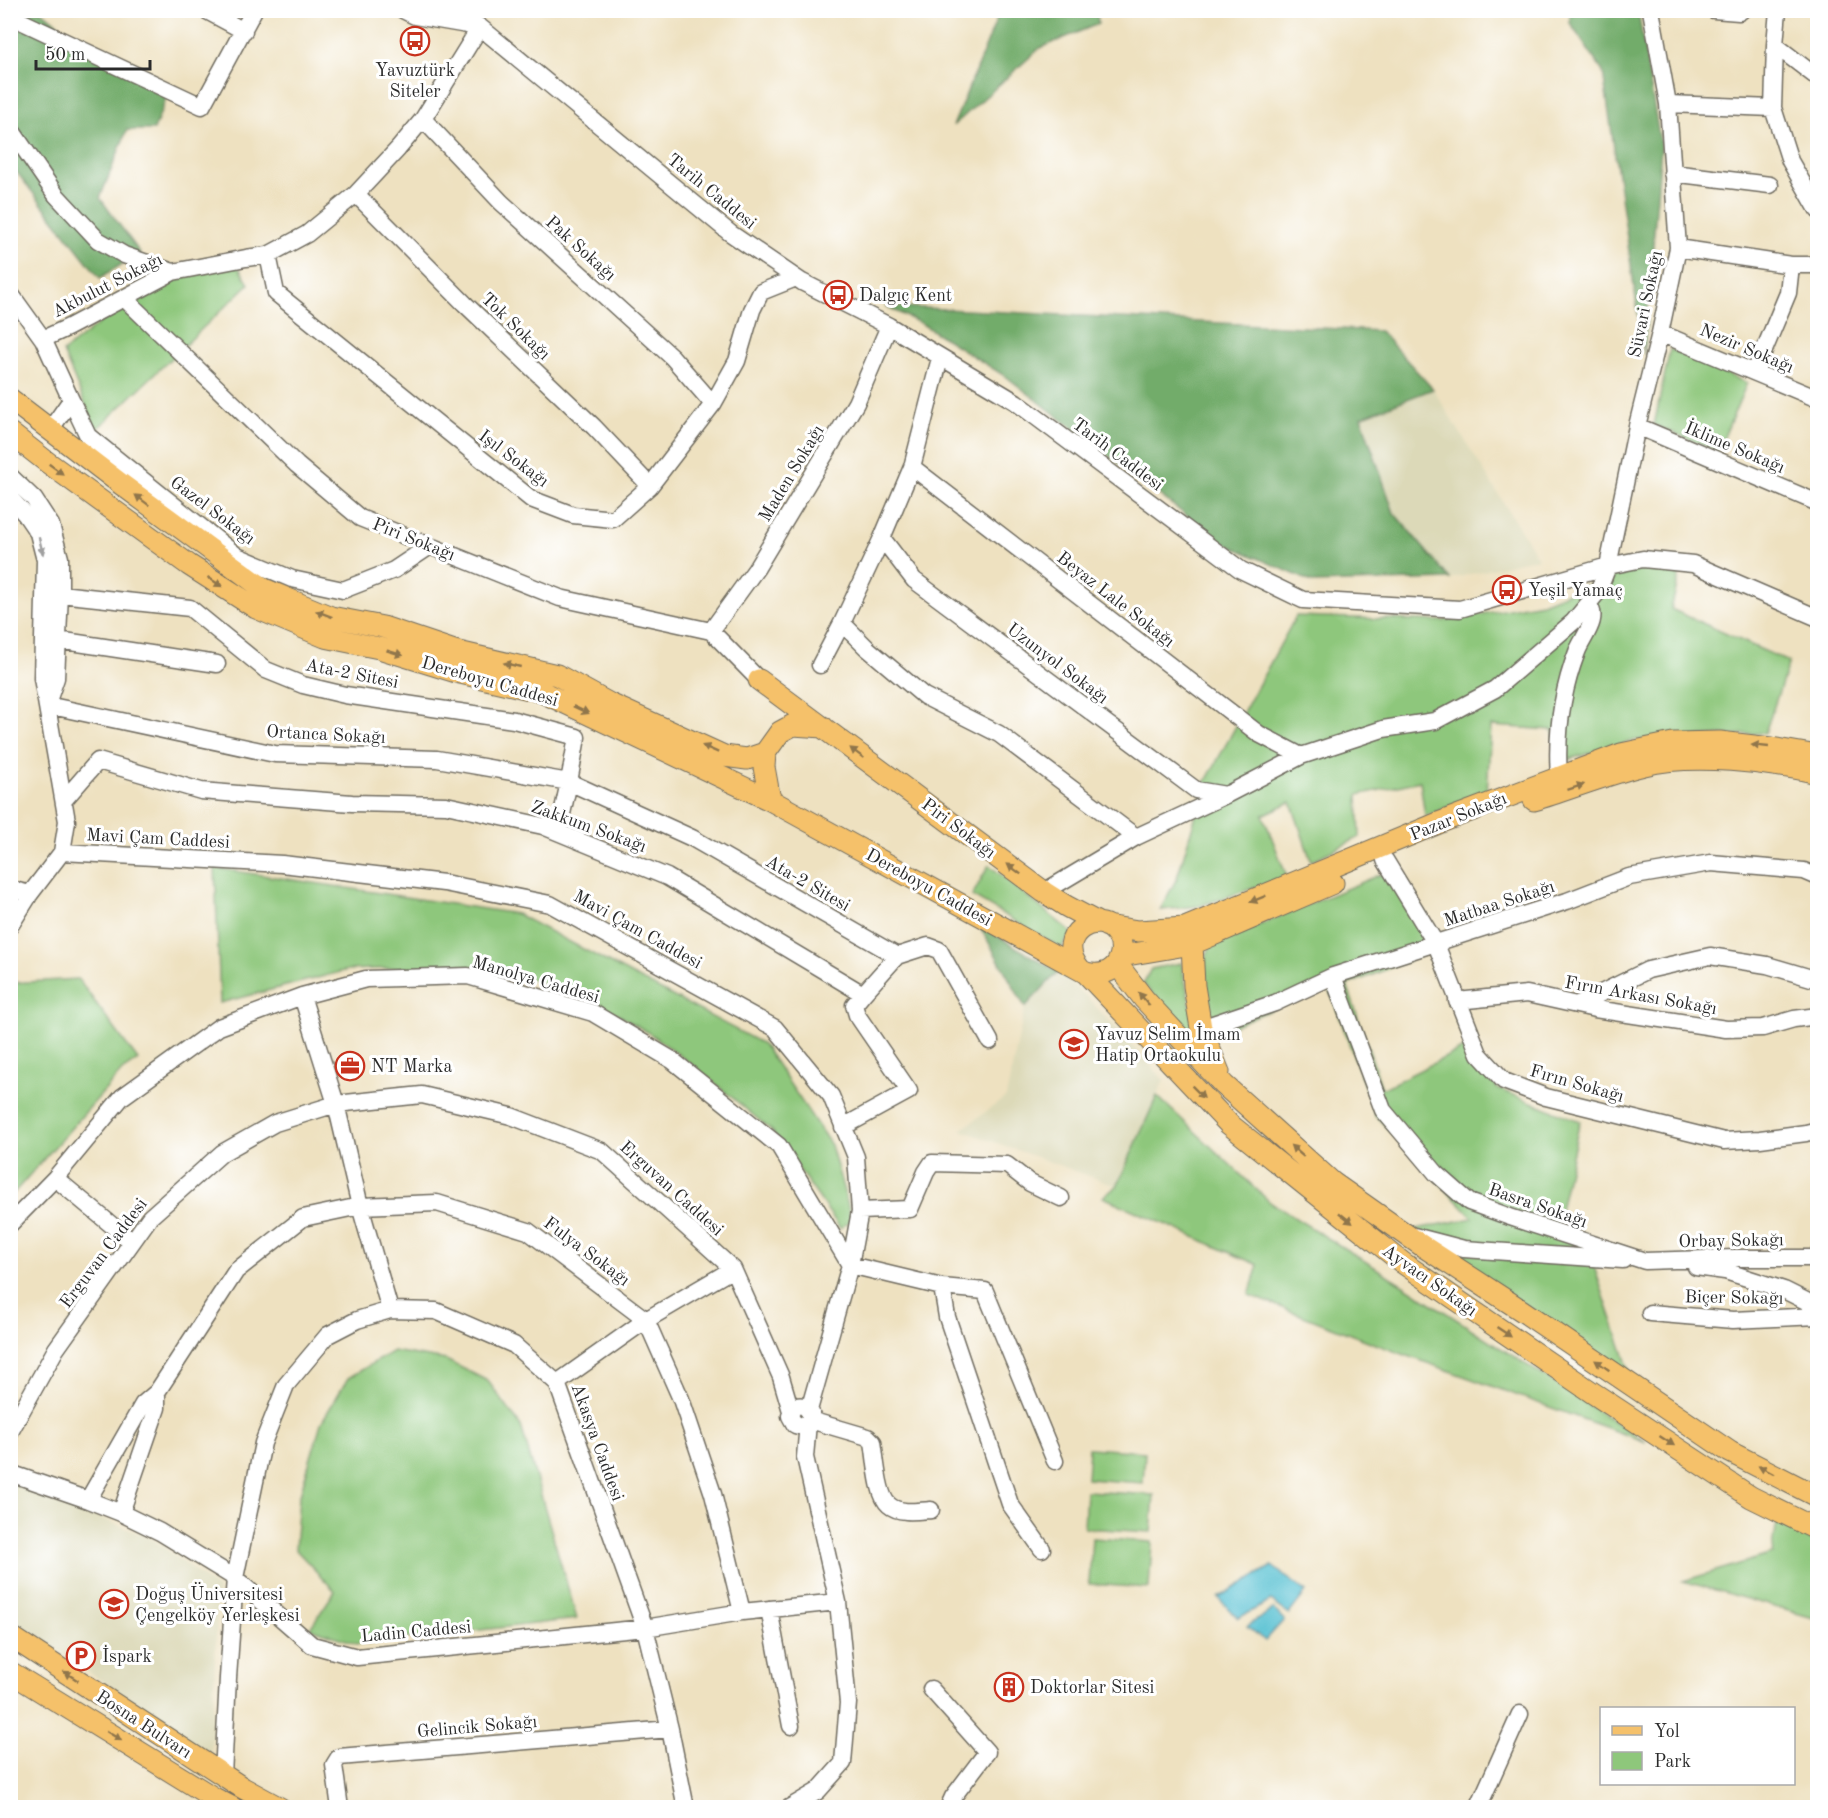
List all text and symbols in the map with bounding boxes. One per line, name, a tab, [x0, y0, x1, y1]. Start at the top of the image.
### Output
bus stop icon: Yavuztürk Siteler	[399, 25, 431, 57]
scale bar	[36, 33, 150, 71]
text: 50 m	[45, 46, 85, 64]
place label: Yavuztürk Siteler	[375, 62, 455, 101]
street label: Tarih Caddesi	[664, 151, 759, 233]
street label: Pak Sokağı	[542, 213, 619, 285]
street label: Süvari Sokağı	[1626, 249, 1666, 359]
street label: Akbulut Sokağı	[50, 250, 165, 321]
bus stop icon: Dalgıç Kent	[822, 279, 854, 311]
place label: Dalgıç Kent	[859, 287, 952, 305]
street label: Tok Sokağı	[477, 290, 553, 364]
street label: Nezir Sokağı	[1697, 321, 1796, 377]
street label: Tarih Caddesi	[1069, 415, 1166, 495]
street label: İklime Sokağı	[1682, 416, 1789, 477]
street label: Maden Sokağı	[756, 422, 828, 525]
street label: Işıl Sokağı	[475, 427, 552, 491]
one-way arrow	[48, 463, 64, 475]
street label: Gazel Sokağı	[167, 473, 258, 548]
one-way arrow	[135, 494, 151, 506]
street label: Piri Sokağı	[370, 515, 458, 565]
one-way arrow	[37, 537, 47, 555]
street label: Beyaz Lale Sokağı	[1053, 548, 1178, 651]
bus stop icon: Yeşil Yamaç	[1491, 574, 1523, 606]
one-way arrow	[207, 576, 224, 587]
place label: Yeşil Yamaç	[1528, 582, 1623, 600]
one-way arrow	[315, 609, 333, 618]
street label: Uzunyol Sokağı	[1003, 620, 1112, 708]
one-way arrow	[386, 648, 404, 658]
street label: Dereboyu Caddesi	[419, 654, 560, 710]
street label: Ata-2 Sitesi	[304, 656, 400, 692]
one-way arrow	[503, 659, 521, 669]
one-way arrow	[572, 705, 590, 715]
street label: Ortanca Sokağı	[266, 723, 386, 747]
one-way arrow	[1750, 741, 1769, 751]
one-way arrow	[701, 745, 718, 754]
one-way arrow	[850, 747, 866, 759]
one-way arrow	[1567, 782, 1585, 791]
street label: Pazar Sokağı	[1407, 789, 1509, 844]
street label: Piri Sokağı	[918, 795, 999, 862]
street label: Zakkum Sokağı	[529, 798, 649, 856]
street label: Mavi Çam Caddesi	[86, 826, 230, 852]
street label: Dereboyu Caddesi	[862, 846, 995, 930]
street label: Ata-2 Sitesi	[762, 852, 853, 915]
one-way arrow	[1006, 864, 1021, 876]
street label: Matbaa Sokağı	[1442, 878, 1557, 930]
street label: Mavi Çam Caddesi	[570, 887, 705, 973]
one-way arrow	[1249, 895, 1267, 904]
street label: Manolya Caddesi	[470, 953, 601, 1007]
street label: Fırın Arkası Sokağı	[1563, 974, 1718, 1018]
one-way arrow	[1138, 991, 1151, 1007]
place label: Yavuz Selim İmam Hatip Ortaokulu	[1095, 1023, 1240, 1065]
school or university icon: Yavuz Selim İmam Hatip Ortaokulu	[1058, 1028, 1090, 1060]
office icon: NT Marka	[334, 1050, 366, 1082]
place label: NT Marka	[371, 1058, 452, 1076]
street label: Fırın Sokağı	[1528, 1062, 1626, 1106]
one-way arrow	[1191, 1084, 1205, 1098]
street label: Erguvan Caddesi	[616, 1138, 727, 1240]
one-way arrow	[1290, 1145, 1305, 1158]
street label: Basra Sokağı	[1486, 1181, 1590, 1231]
street label: Erguvan Caddesi	[57, 1195, 151, 1312]
one-way arrow	[1339, 1212, 1354, 1224]
street label: Fulya Sokağı	[540, 1214, 633, 1290]
street label: Orbay Sokağı	[1678, 1231, 1784, 1251]
street label: Ayvacı Sokağı	[1379, 1242, 1480, 1320]
street label: Biçer Sokağı	[1684, 1288, 1784, 1308]
one-way arrow	[1496, 1327, 1513, 1338]
one-way arrow	[1594, 1359, 1610, 1371]
street label: Akasya Caddesi	[567, 1381, 627, 1504]
one-way arrow	[1658, 1435, 1675, 1446]
one-way arrow	[1757, 1465, 1774, 1475]
place label: Doğuş Üniversitesi Çengelköy Yerleşkesi	[135, 1582, 300, 1625]
school or university icon: Doğuş Üniversitesi Çengelköy Yerleşkesi	[98, 1588, 130, 1620]
street label: Ladin Caddesi	[360, 1618, 472, 1646]
parking icon: İspark	[65, 1640, 97, 1672]
place label: İspark	[102, 1645, 152, 1666]
one-way arrow	[63, 1671, 79, 1682]
building icon: Doktorlar Sitesi	[993, 1671, 1025, 1703]
place label: Doktorlar Sitesi	[1030, 1679, 1155, 1697]
street label: Bosna Bulvarı	[93, 1687, 195, 1762]
legend	[1600, 1707, 1795, 1785]
street label: Gelincik Sokağı	[416, 1713, 538, 1741]
text: Yol	[1654, 1723, 1680, 1741]
one-way arrow	[106, 1730, 122, 1741]
text: Park	[1654, 1753, 1691, 1771]

